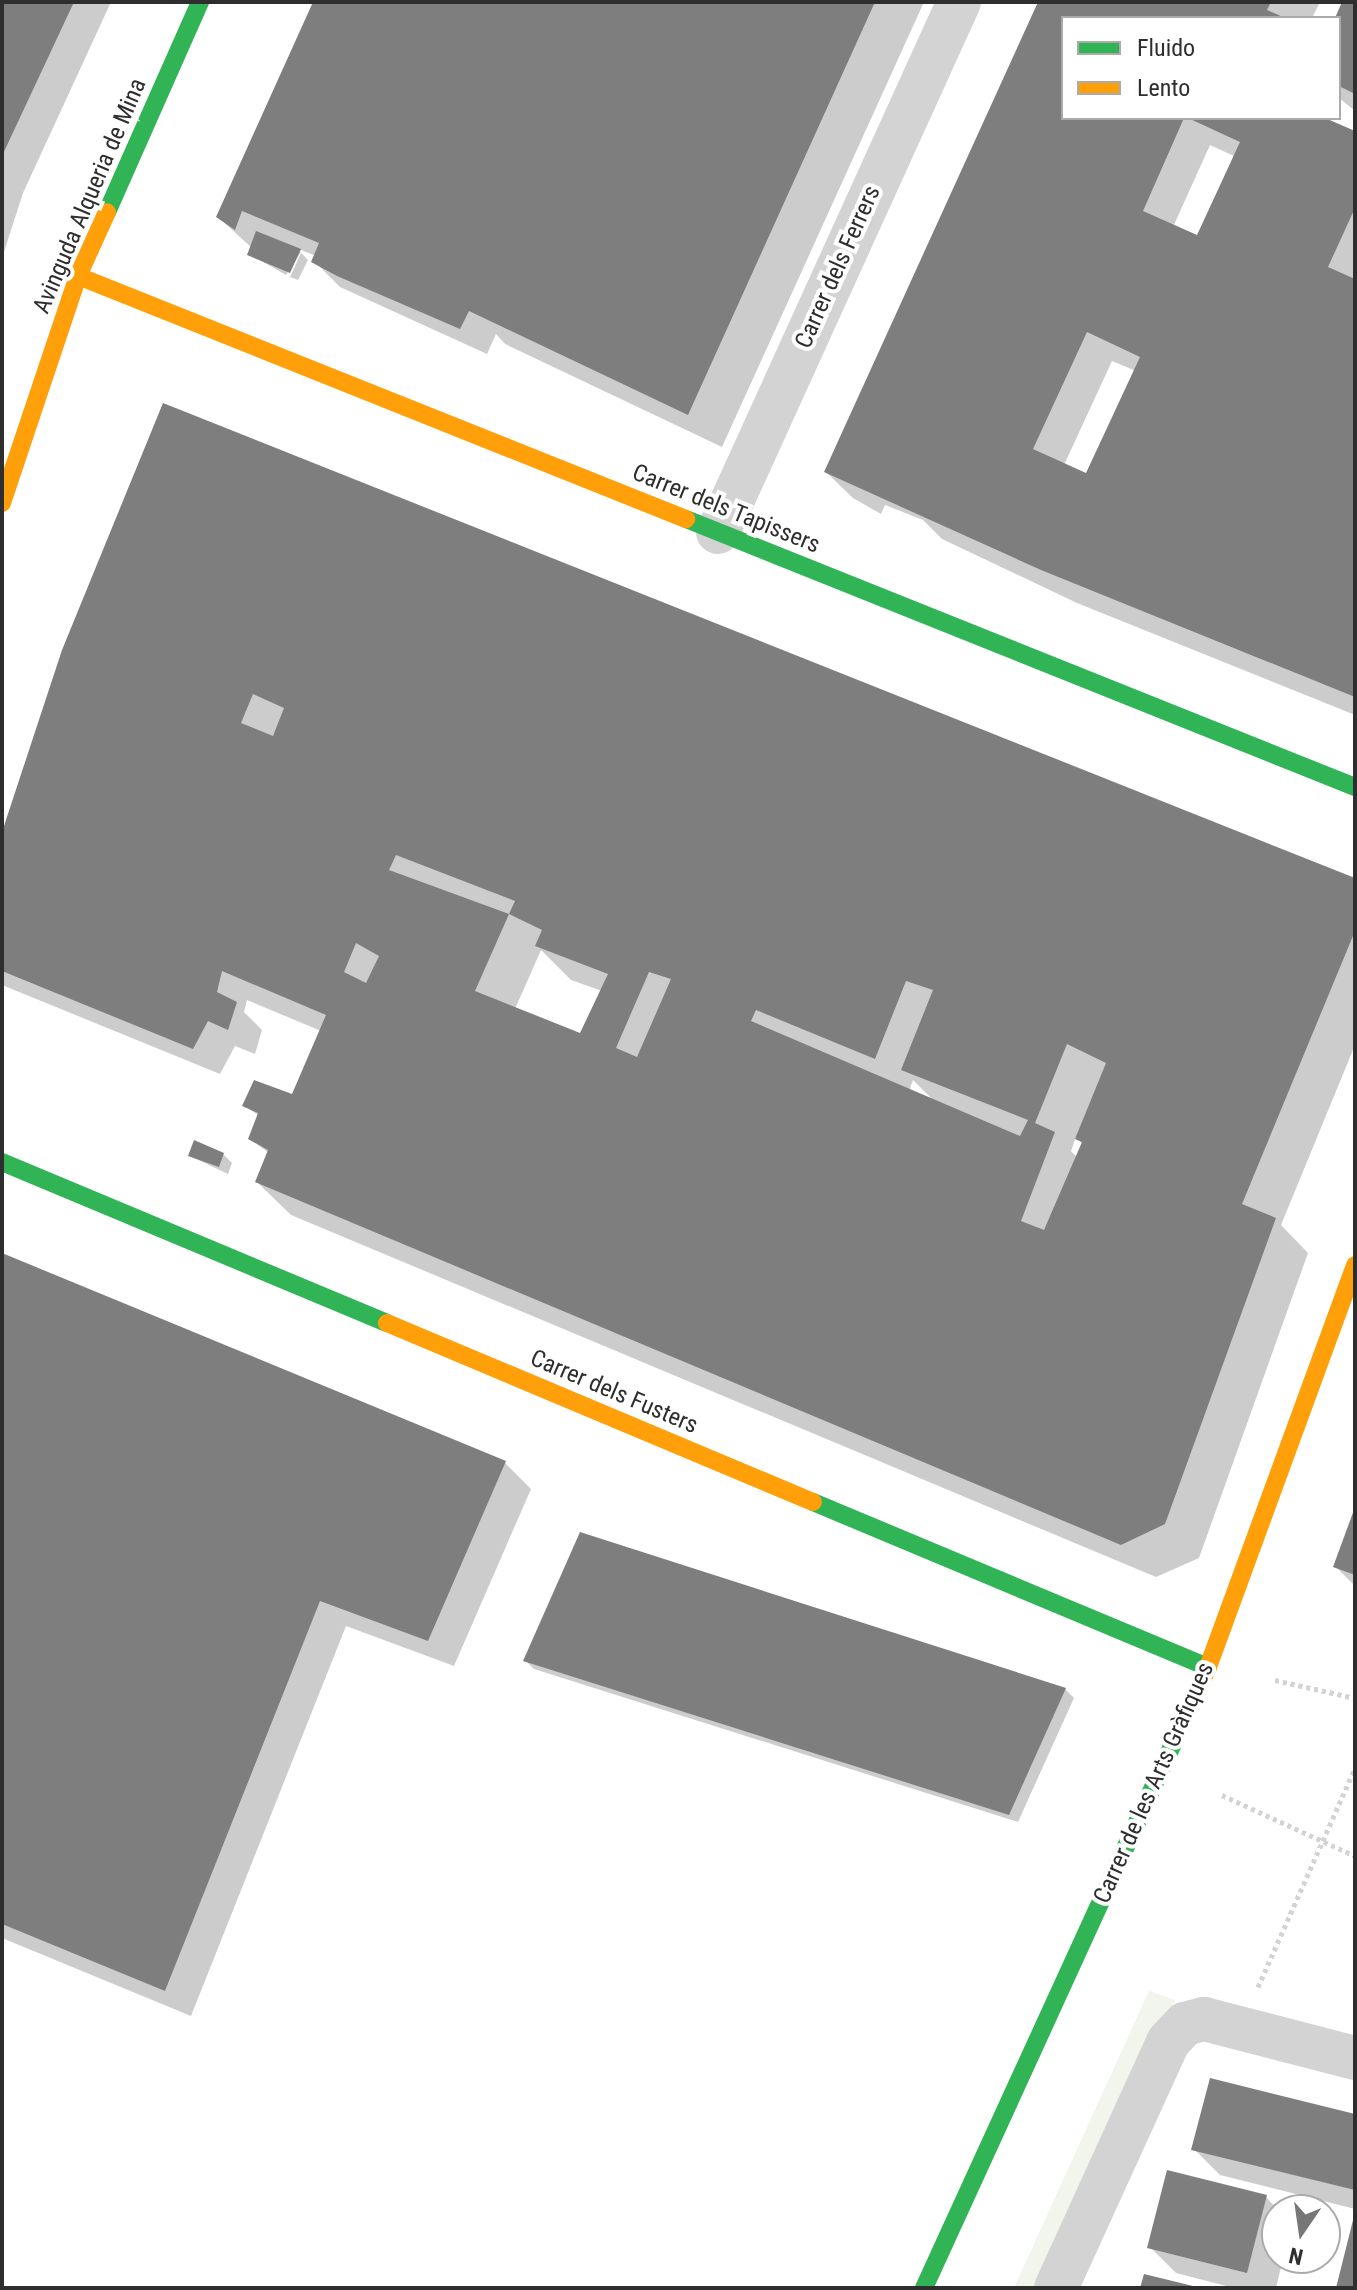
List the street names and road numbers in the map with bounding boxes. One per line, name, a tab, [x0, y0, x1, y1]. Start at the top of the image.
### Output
street label: Avinguda Alqueria de Mina	[27, 74, 153, 318]
street label: Carrer dels Ferrers	[789, 181, 887, 353]
street label: Carrer dels Tapissers	[628, 458, 824, 560]
street label: Carrer dels Fusters	[526, 1344, 702, 1440]
street label: Carrer de les Arts Gràfiques	[1088, 1658, 1220, 1908]

